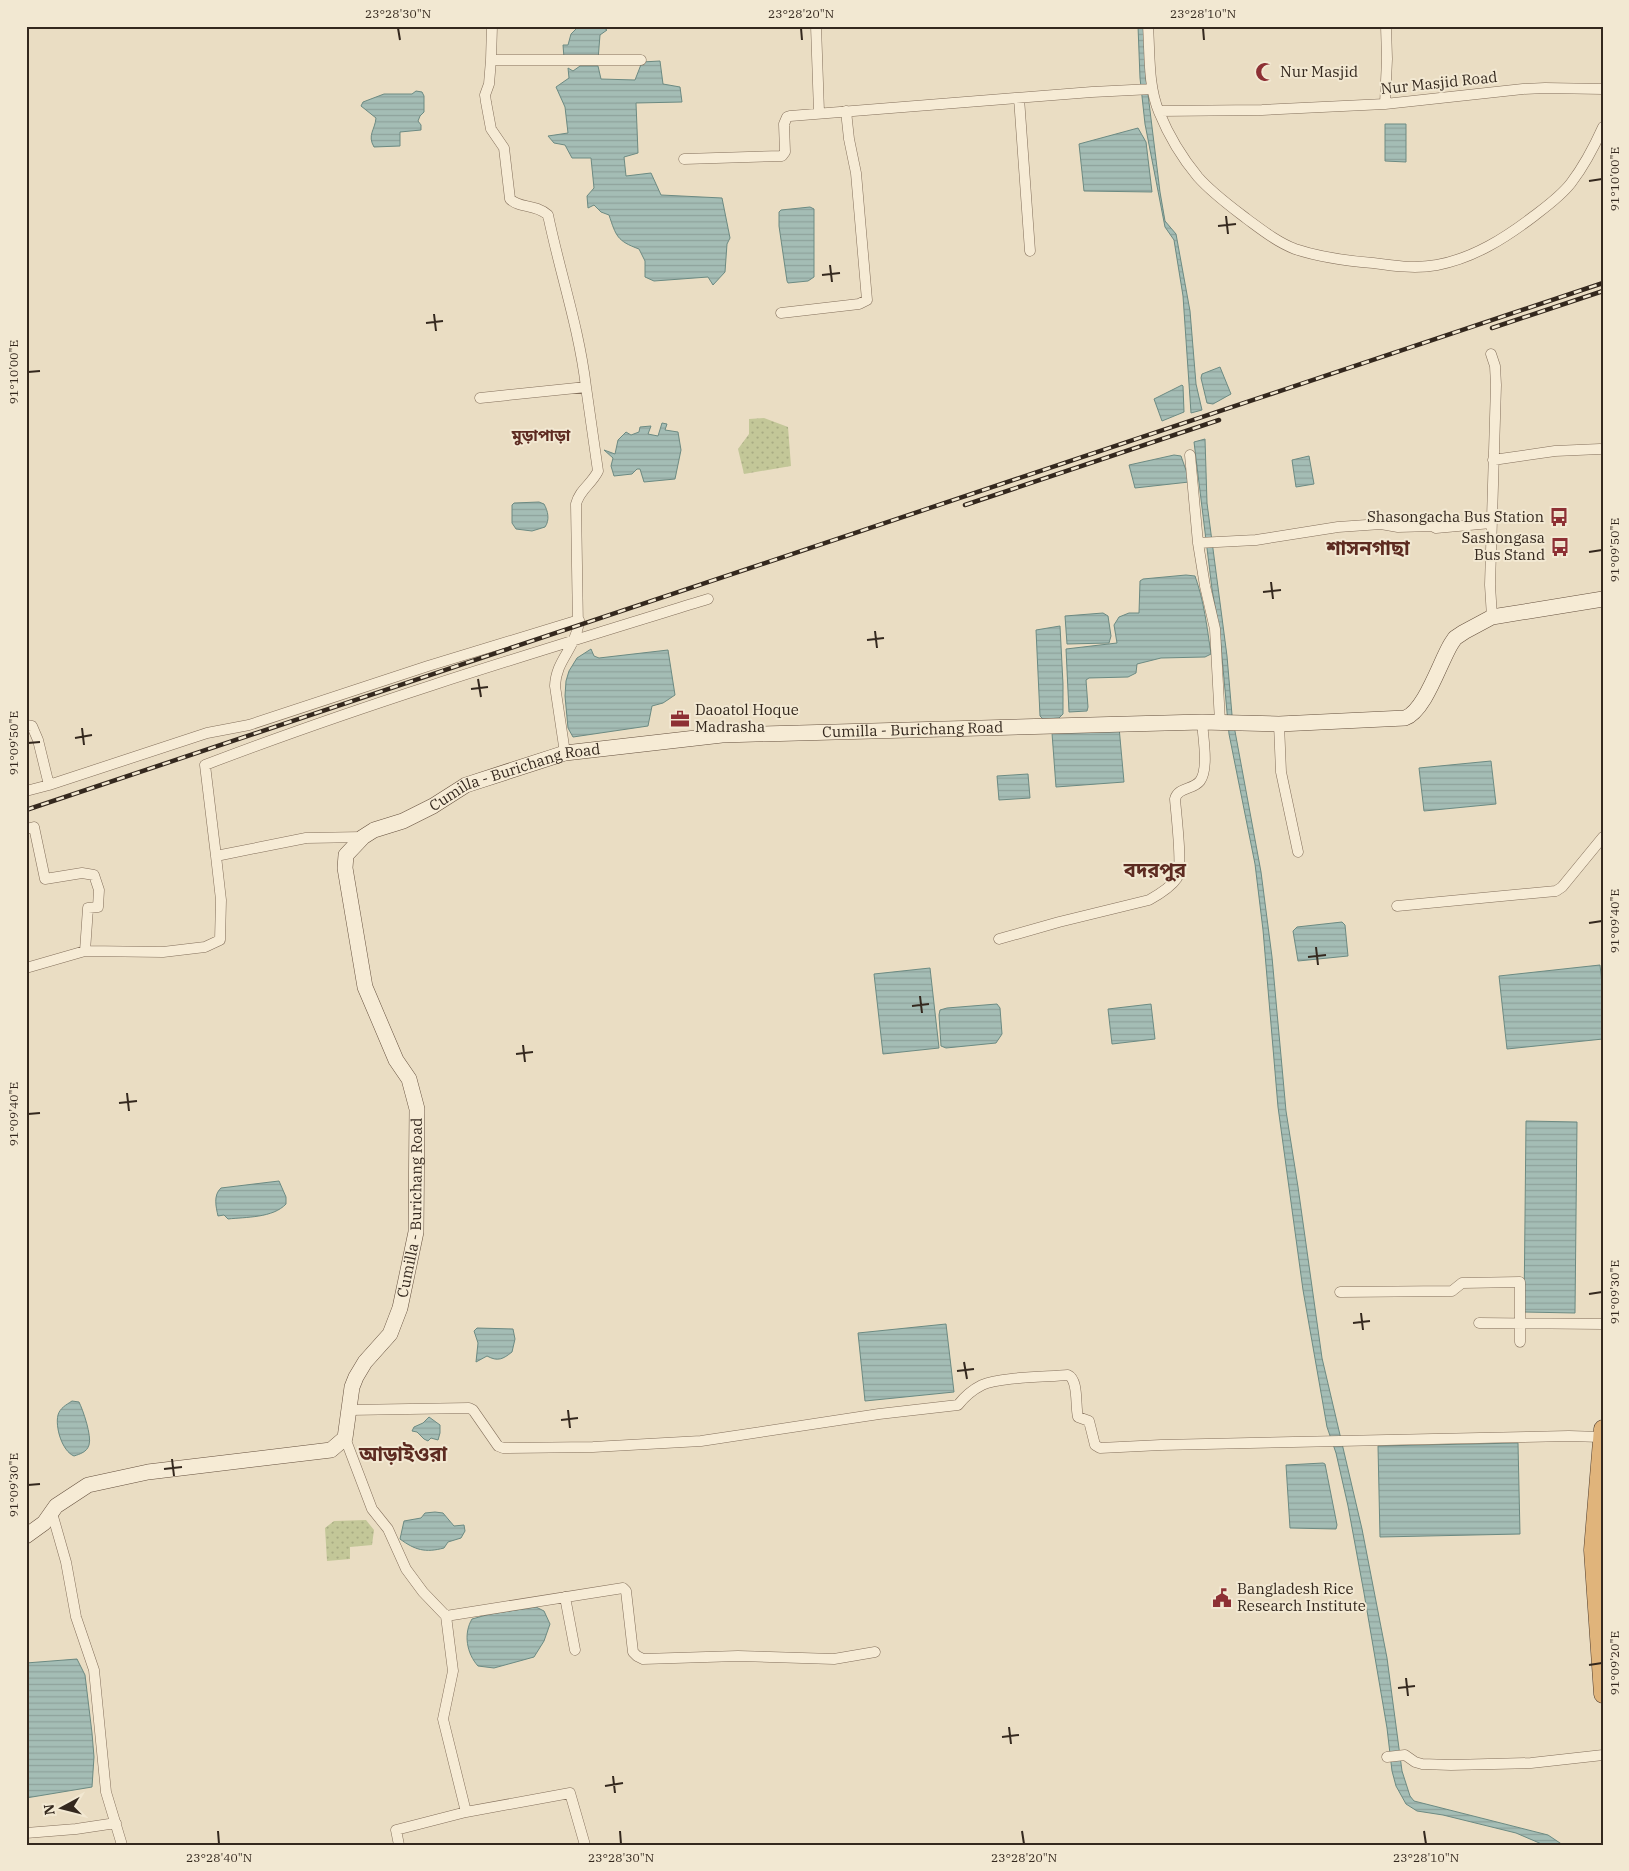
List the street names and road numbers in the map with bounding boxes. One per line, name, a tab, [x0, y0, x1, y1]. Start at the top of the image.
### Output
street label: Nur Masjid Road	[1380, 67, 1498, 98]
street label: Cumilla - Burichang Road	[822, 717, 1004, 741]
street label: Cumilla - Burichang Road	[425, 739, 601, 815]
street label: Cumilla - Burichang Road	[392, 1118, 426, 1299]

